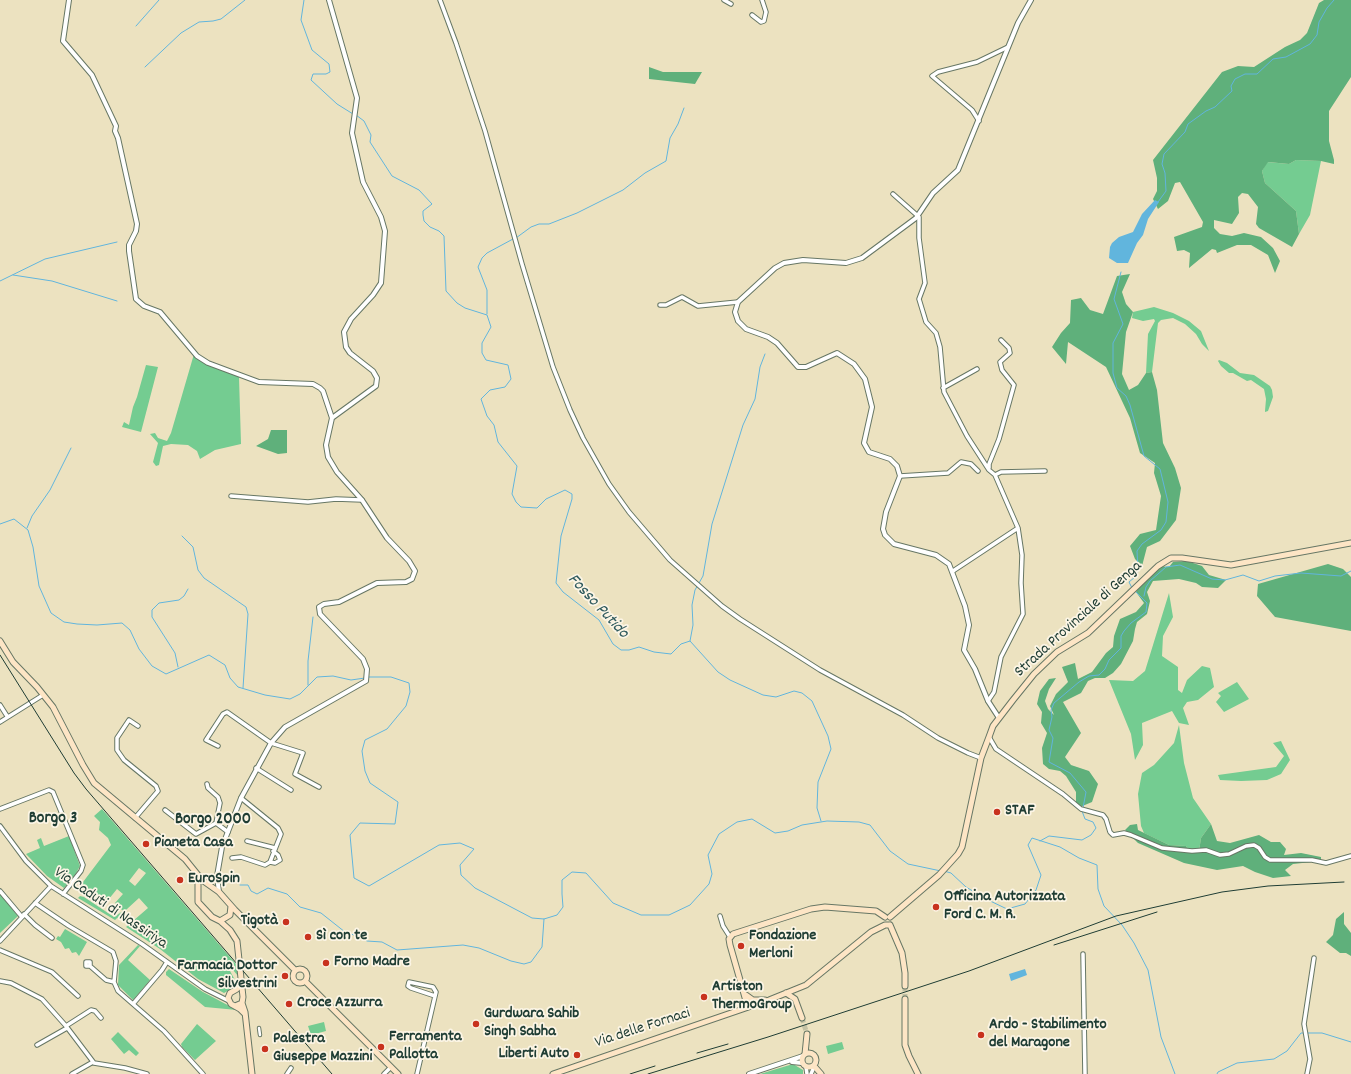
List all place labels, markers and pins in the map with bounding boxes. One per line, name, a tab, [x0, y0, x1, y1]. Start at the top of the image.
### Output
place label: STAF	[1005, 802, 1034, 822]
marker: STAF	[992, 807, 1002, 817]
place label: Pianeta Casa	[154, 834, 233, 854]
marker: Pianeta Casa	[141, 839, 151, 849]
place label: EuroSpin	[188, 870, 240, 890]
marker: EuroSpin	[175, 875, 185, 885]
place label: Officina Autorizzata Ford C. M. R.	[944, 888, 1065, 926]
marker: Officina Autorizzata Ford C. M. R.	[931, 902, 941, 912]
place label: Tigotà	[241, 912, 278, 932]
marker: Tigotà	[281, 917, 291, 927]
place label: Sì con te	[316, 927, 367, 947]
place label: Fondazione Merloni	[749, 927, 816, 965]
marker: Sì con te	[303, 932, 313, 942]
marker: Fondazione Merloni	[736, 941, 746, 951]
place label: Forno Madre	[334, 953, 410, 973]
place label: Farmacia Dottor Silvestrini	[177, 957, 277, 995]
marker: Forno Madre	[321, 958, 331, 968]
marker: Farmacia Dottor Silvestrini	[280, 971, 290, 981]
place label: Artiston ThermoGroup	[712, 978, 792, 1016]
marker: Artiston ThermoGroup	[699, 992, 709, 1002]
place label: Croce Azzurra	[297, 994, 382, 1014]
marker: Croce Azzurra	[284, 999, 294, 1009]
place label: Gurdwara Sahib Singh Sabha	[484, 1005, 579, 1043]
place label: Ardo - Stabilimento del Maragone	[989, 1016, 1107, 1054]
marker: Gurdwara Sahib Singh Sabha	[471, 1019, 481, 1029]
place label: Ferramenta Pallotta	[389, 1028, 461, 1066]
place label: Palestra Giuseppe Mazzini	[273, 1030, 372, 1068]
marker: Ardo - Stabilimento del Maragone	[976, 1030, 986, 1040]
marker: Ferramenta Pallotta	[376, 1042, 386, 1052]
marker: Palestra Giuseppe Mazzini	[260, 1044, 270, 1054]
place label: Liberti Auto	[498, 1045, 569, 1065]
marker: Liberti Auto	[572, 1050, 582, 1060]

